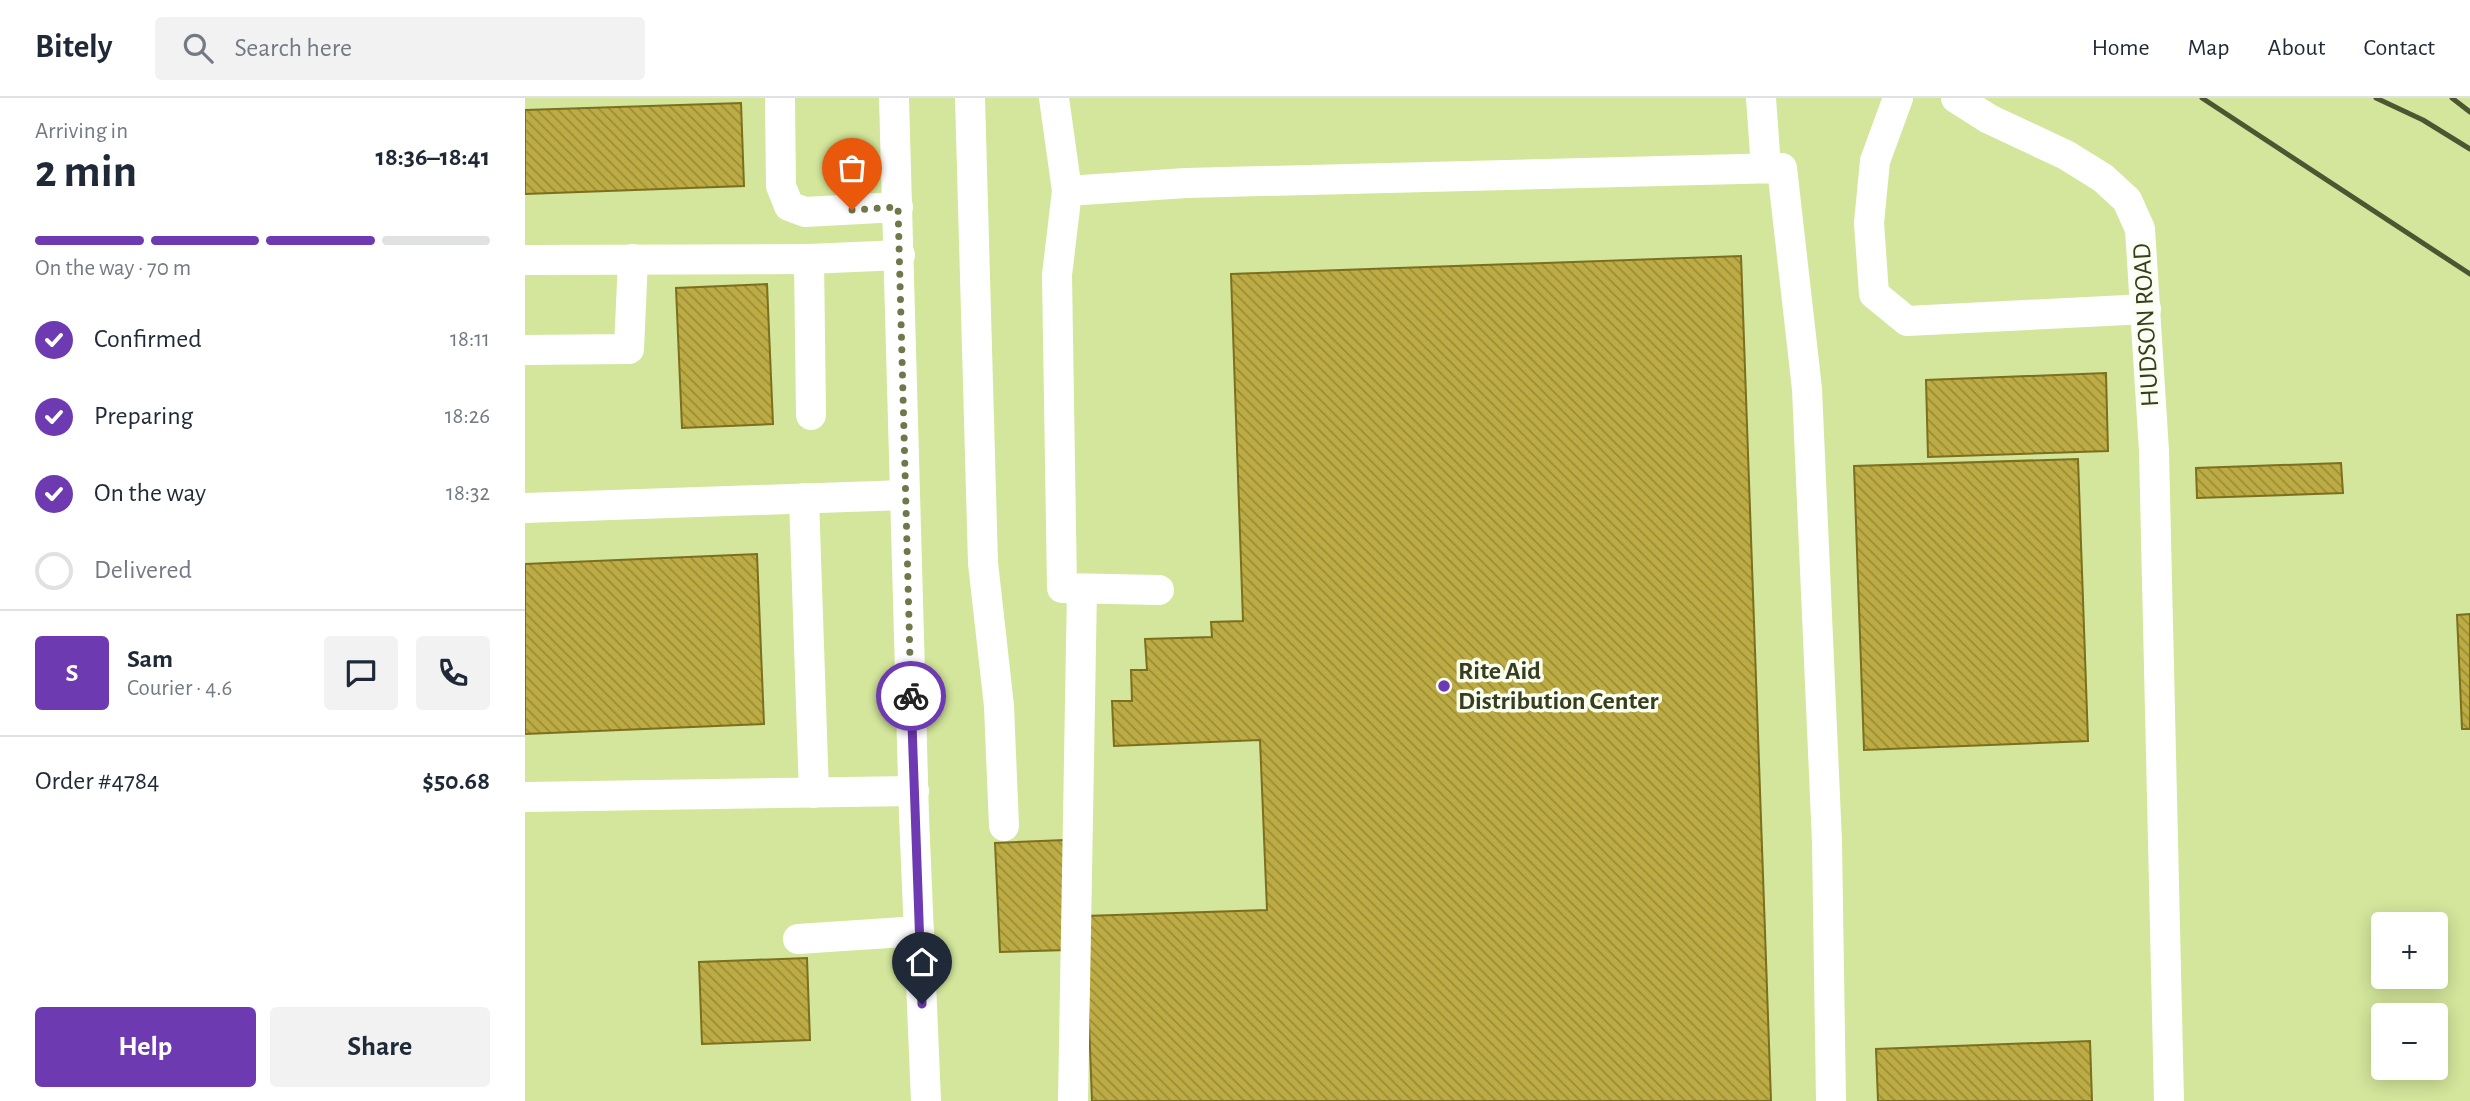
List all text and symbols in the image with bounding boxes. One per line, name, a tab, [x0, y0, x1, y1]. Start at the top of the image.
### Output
search box	[155, 17, 645, 80]
icon: search	[179, 29, 217, 67]
text: Bitely	[35, 31, 113, 64]
text: Search here	[235, 35, 352, 61]
text: Home	[2092, 36, 2150, 60]
text: Map	[2188, 36, 2230, 60]
text: About	[2268, 36, 2325, 60]
text: Contact	[2363, 36, 2435, 60]
text: Arriving in	[35, 120, 128, 143]
pin	[822, 138, 882, 210]
text: 18:36–18:41	[376, 144, 490, 170]
text: 2 min	[35, 149, 137, 195]
icon: bag	[833, 149, 871, 187]
street label: HUDSON ROAD	[2129, 243, 2163, 407]
text: On the way · 70 m	[35, 257, 191, 280]
icon: check	[35, 321, 73, 359]
text: Confirmed	[94, 326, 202, 352]
text: 18:11	[450, 328, 490, 351]
icon: check	[35, 398, 73, 436]
text: Preparing	[94, 403, 193, 429]
text: 18:26	[445, 405, 490, 428]
icon: check	[35, 475, 73, 513]
text: On the way	[94, 480, 206, 506]
text: 18:32	[446, 482, 490, 505]
text: Delivered	[94, 557, 192, 583]
button: chat	[324, 636, 398, 710]
button: phone	[416, 636, 490, 710]
text: Sam	[127, 646, 173, 672]
place label: Rite Aid Distribution Center	[1458, 658, 1659, 714]
text: S	[66, 660, 78, 686]
courier	[876, 661, 946, 731]
text: Courier · 4.6	[127, 677, 232, 700]
icon: bike	[892, 677, 930, 715]
marker: Rite Aid Distribution Center	[1436, 678, 1452, 694]
text: Order #4784	[35, 768, 160, 794]
text: $50.68	[422, 768, 490, 794]
map controls	[2371, 912, 2448, 1080]
button: +	[2371, 912, 2448, 989]
pin	[892, 932, 952, 1004]
icon: home	[903, 943, 941, 981]
button: −	[2371, 1003, 2448, 1080]
button: Help	[35, 1007, 256, 1087]
button: Share	[270, 1007, 490, 1087]

